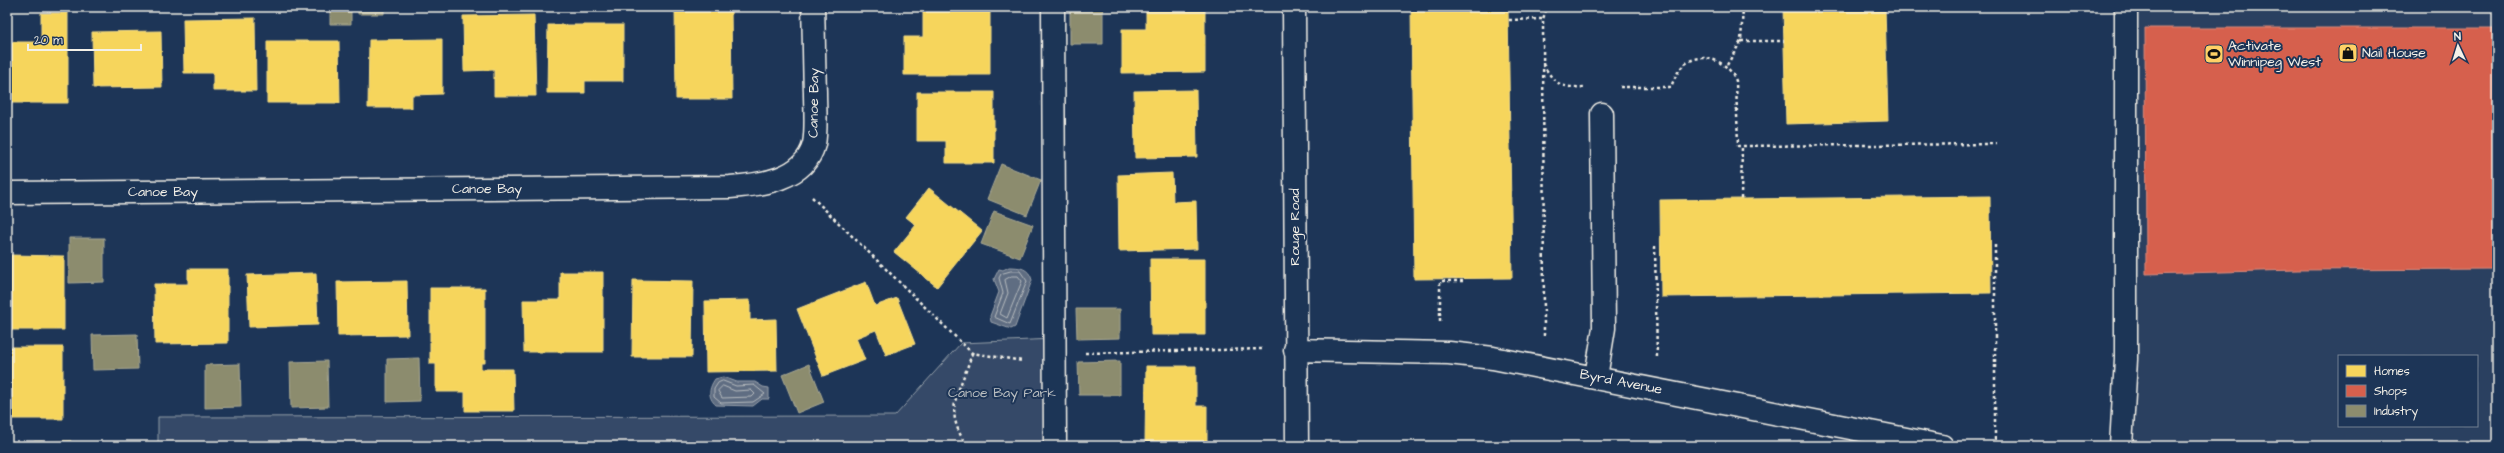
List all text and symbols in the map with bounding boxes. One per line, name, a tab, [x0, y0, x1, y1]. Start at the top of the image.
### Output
scale bar	[28, 26, 141, 52]
north arrow	[2438, 26, 2478, 66]
text: N	[2453, 29, 2461, 44]
text: 20 m	[34, 32, 63, 49]
place label: Activate Winnipeg West	[2228, 36, 2321, 72]
shop icon: Nail House	[2337, 42, 2359, 64]
sports icon: Activate Winnipeg West	[2203, 43, 2225, 65]
place label: Nail House	[2362, 43, 2426, 63]
street label: Canoe Bay	[803, 68, 825, 138]
street label: Canoe Bay	[452, 179, 522, 199]
street label: Canoe Bay	[128, 182, 198, 202]
street label: Rouge Road	[1285, 188, 1305, 266]
legend	[2338, 355, 2478, 427]
text: Homes	[2374, 363, 2410, 380]
street label: Byrd Avenue	[1578, 364, 1664, 400]
park label: Canoe Bay Park	[948, 383, 1056, 403]
text: Shops	[2374, 383, 2407, 400]
text: Industry	[2374, 403, 2419, 421]

